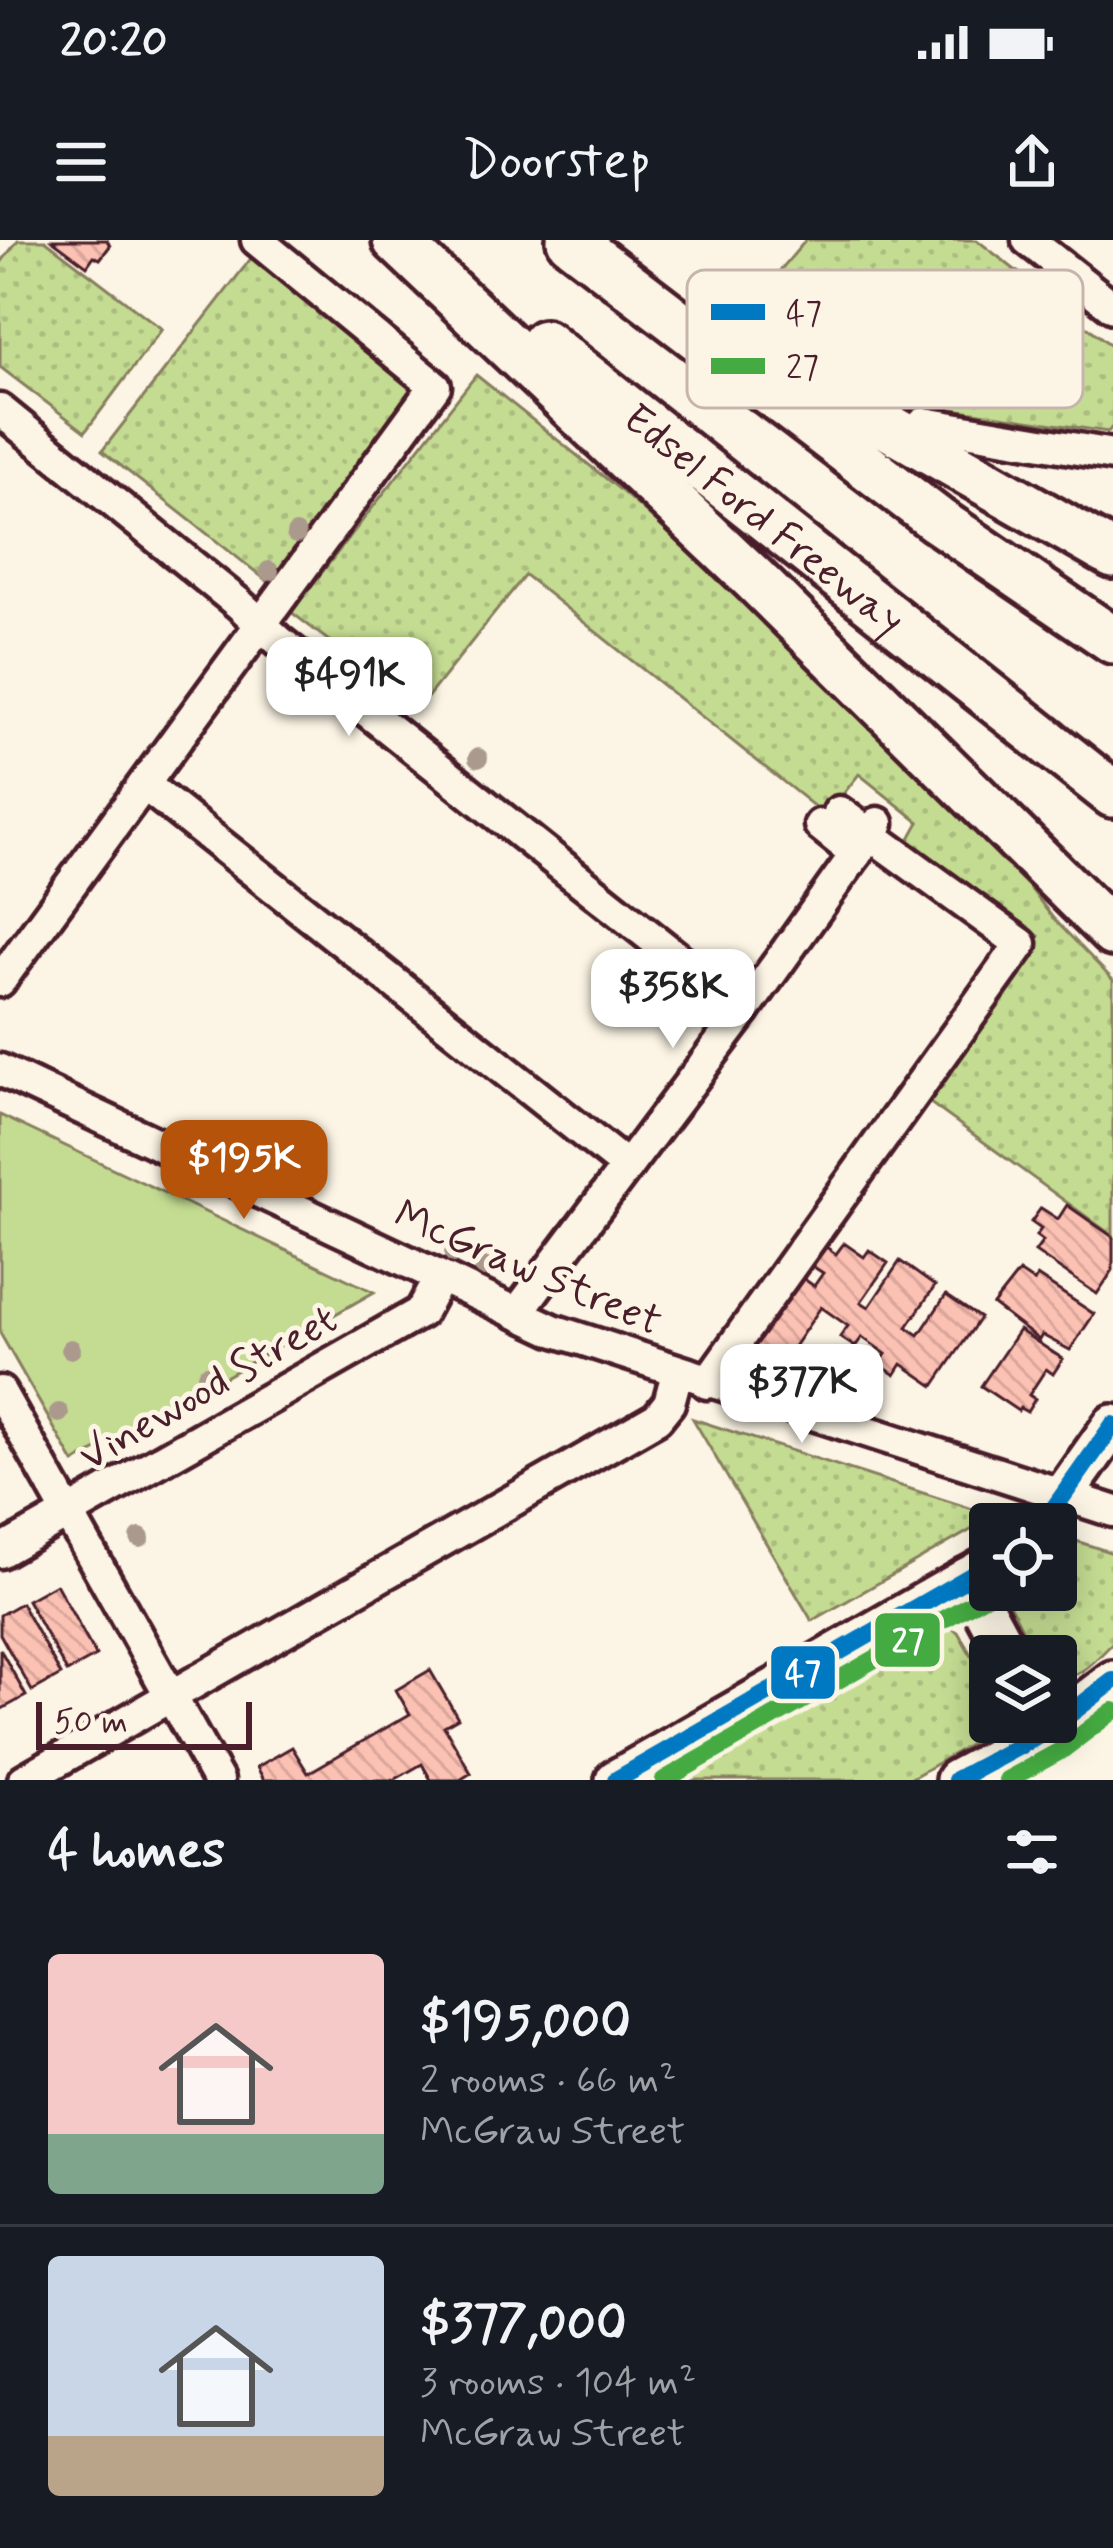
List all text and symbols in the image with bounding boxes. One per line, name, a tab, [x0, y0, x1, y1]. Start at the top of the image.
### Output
text: 20:20	[60, 13, 168, 72]
text: Doorstep	[462, 127, 651, 198]
icon: menu	[48, 129, 114, 195]
icon: share	[999, 129, 1065, 195]
legend	[687, 270, 1083, 408]
text: 47	[786, 293, 822, 337]
text: 27	[786, 347, 819, 391]
street label: Edsel Ford Freeway	[611, 392, 915, 649]
pin: $491K	[265, 637, 433, 739]
text: $491K	[293, 650, 405, 701]
pin: $358K	[589, 949, 757, 1051]
text: $358K	[618, 962, 728, 1013]
pin: $195K	[160, 1120, 328, 1222]
text: $195K	[188, 1133, 300, 1184]
street label: McGraw Street	[385, 1188, 670, 1350]
street label: Vinewood Street	[70, 1293, 348, 1485]
pin: $377K	[718, 1344, 886, 1446]
text: $377K	[747, 1357, 857, 1408]
map controls	[969, 1503, 1077, 1743]
button: locate	[969, 1503, 1077, 1611]
line badge: 27	[873, 1611, 942, 1669]
text: 27	[892, 1621, 925, 1665]
button: layers	[969, 1635, 1077, 1743]
line badge: 47	[769, 1644, 837, 1701]
text: 47	[785, 1653, 821, 1697]
scale bar	[36, 1696, 252, 1749]
text: 50 m	[54, 1701, 128, 1745]
text: 4 homes	[48, 1819, 225, 1885]
icon: filters	[999, 1819, 1065, 1885]
text: $195,000	[420, 1990, 631, 2056]
icon: home	[144, 2002, 288, 2146]
text: 2 rooms · 66 m²	[420, 2056, 676, 2107]
text: McGraw Street	[420, 2107, 685, 2158]
text: $377,000	[420, 2292, 627, 2358]
icon: home	[144, 2304, 288, 2448]
text: 3 rooms · 104 m²	[420, 2358, 696, 2409]
text: McGraw Street	[420, 2409, 685, 2460]

